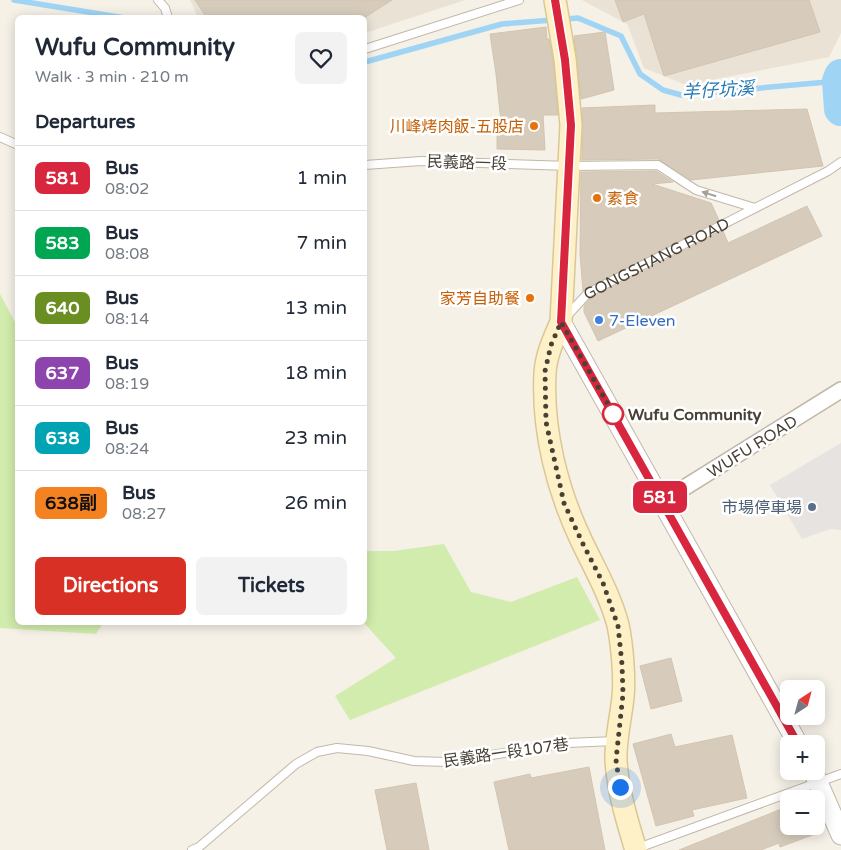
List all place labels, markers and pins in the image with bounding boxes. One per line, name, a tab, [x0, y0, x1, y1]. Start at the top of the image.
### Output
place label: 川峰烤肉飯-五股店	[389, 117, 524, 137]
marker: 川峰烤肉飯-五股店	[528, 120, 540, 132]
place label: 素食	[607, 189, 639, 209]
marker: 素食	[591, 192, 603, 204]
place label: 家芳自助餐	[440, 289, 520, 309]
marker: 家芳自助餐	[524, 292, 536, 304]
place label: 7-Eleven	[609, 311, 676, 331]
marker: 7-Eleven	[593, 314, 605, 326]
marker: Wufu Community	[602, 403, 624, 425]
place label: Wufu Community	[628, 405, 762, 425]
place label: 市場停車場	[722, 498, 802, 518]
marker: 市場停車場	[806, 501, 818, 513]

